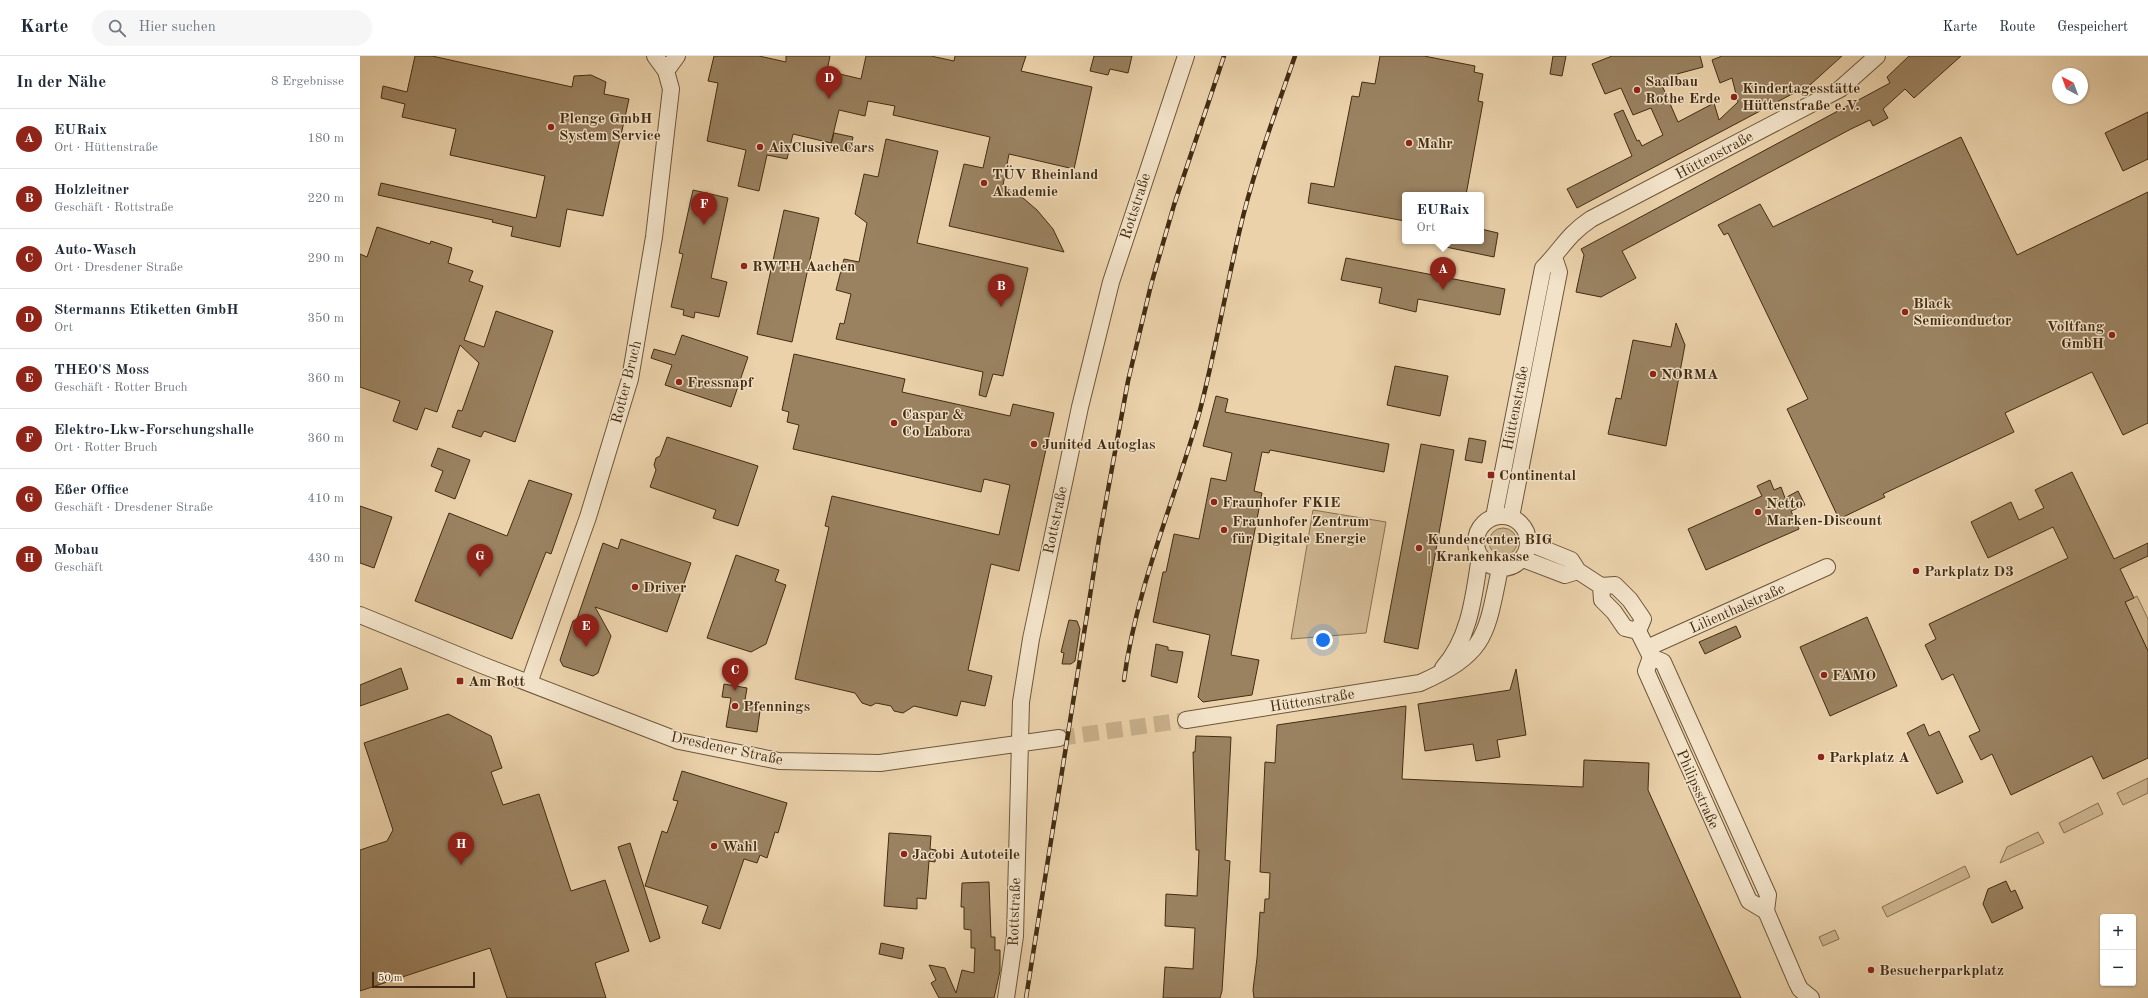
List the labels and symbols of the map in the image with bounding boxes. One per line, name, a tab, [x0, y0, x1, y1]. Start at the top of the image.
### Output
pin: D	[816, 66, 842, 99]
north arrow	[2052, 68, 2088, 104]
place label: Saalbau Rothe Erde	[1645, 75, 1721, 107]
place label: Kindertagesstätte Hüttenstraße e.V.	[1742, 82, 1860, 114]
marker: Saalbau Rothe Erde	[1632, 85, 1642, 95]
marker: Kindertagesstätte Hüttenstraße e.V.	[1729, 92, 1739, 102]
place label: Plenge GmbH System Service	[559, 112, 661, 144]
marker: Plenge GmbH System Service	[546, 122, 556, 132]
street label: Hüttenstraße	[1673, 130, 1756, 183]
place label: Mahr	[1417, 137, 1453, 152]
marker: Mahr	[1404, 138, 1414, 148]
place label: AixClusive Cars	[768, 141, 874, 156]
marker: AixClusive Cars	[755, 142, 765, 152]
place label: TÜV Rheinland Akademie	[992, 165, 1098, 200]
street label: Rottstraße	[1119, 171, 1154, 241]
marker: TÜV Rheinland Akademie	[979, 178, 989, 188]
pin: F	[691, 192, 717, 225]
pin: A	[1430, 257, 1456, 290]
place label: RWTH Aachen	[752, 260, 855, 275]
marker: RWTH Aachen	[739, 261, 749, 271]
pin: B	[988, 274, 1014, 307]
place label: Black Semiconductor	[1913, 297, 2012, 329]
marker: Black Semiconductor	[1900, 307, 1910, 317]
place label: Voltfang GmbH	[2047, 320, 2105, 352]
marker: Voltfang GmbH	[2107, 330, 2117, 340]
street label: Rotter Bruch	[610, 339, 645, 425]
street label: Hüttenstraße	[1501, 365, 1532, 452]
place label: NORMA	[1661, 368, 1718, 383]
marker: NORMA	[1648, 369, 1658, 379]
place label: Fressnapf	[687, 376, 755, 391]
marker: Fressnapf	[674, 377, 684, 387]
place label: Caspar & Co Labora	[902, 408, 971, 440]
marker: Caspar & Co Labora	[889, 418, 899, 428]
place label: Junited Autoglas	[1042, 438, 1156, 453]
marker: Junited Autoglas	[1029, 439, 1039, 449]
place label: Continental	[1499, 469, 1577, 484]
marker: Continental	[1486, 470, 1496, 480]
street label: Rottstraße	[1042, 485, 1071, 556]
place label: Fraunhofer FKIE	[1222, 496, 1340, 511]
marker: Fraunhofer FKIE	[1209, 497, 1219, 507]
place label: Netto Marken-Discount	[1766, 497, 1883, 529]
marker: Netto Marken-Discount	[1753, 507, 1763, 517]
place label: Fraunhofer Zentrum für Digitale Energie	[1232, 515, 1369, 547]
marker: Fraunhofer Zentrum für Digitale Energie	[1219, 525, 1229, 535]
place label: Kundencenter BIG | Krankenkasse	[1427, 533, 1553, 565]
marker: Kundencenter BIG | Krankenkasse	[1414, 543, 1424, 553]
pin: G	[467, 544, 493, 577]
place label: Parkplatz D3	[1924, 565, 2014, 580]
marker: Parkplatz D3	[1911, 566, 1921, 576]
place label: Driver	[643, 581, 687, 596]
marker: Driver	[630, 582, 640, 592]
street label: Lilienthalstraße	[1688, 582, 1787, 637]
pin: E	[573, 614, 599, 647]
your location	[1313, 630, 1333, 650]
pin: C	[722, 658, 748, 691]
place label: FAMO	[1832, 669, 1876, 684]
marker: FAMO	[1819, 670, 1829, 680]
place label: Am Rott	[468, 675, 525, 690]
marker: Am Rott	[455, 676, 465, 686]
street label: Hüttenstraße	[1269, 687, 1356, 716]
place label: Pfennings	[743, 700, 810, 715]
marker: Pfennings	[730, 701, 740, 711]
street label: Dresdener Straße	[669, 730, 784, 769]
street label: Philipsstraße	[1673, 748, 1721, 832]
place label: Parkplatz A	[1829, 751, 1910, 766]
marker: Parkplatz A	[1816, 752, 1826, 762]
pin: H	[448, 832, 474, 865]
place label: Wahl	[722, 840, 758, 855]
marker: Wahl	[709, 841, 719, 851]
place label: Jacobi Autoteile	[912, 848, 1020, 863]
marker: Jacobi Autoteile	[899, 849, 909, 859]
street label: Rottstraße	[1007, 877, 1024, 947]
place label: Besucherparkplatz	[1879, 964, 2004, 979]
marker: Besucherparkplatz	[1866, 965, 1876, 975]
scale bar	[372, 970, 475, 989]

